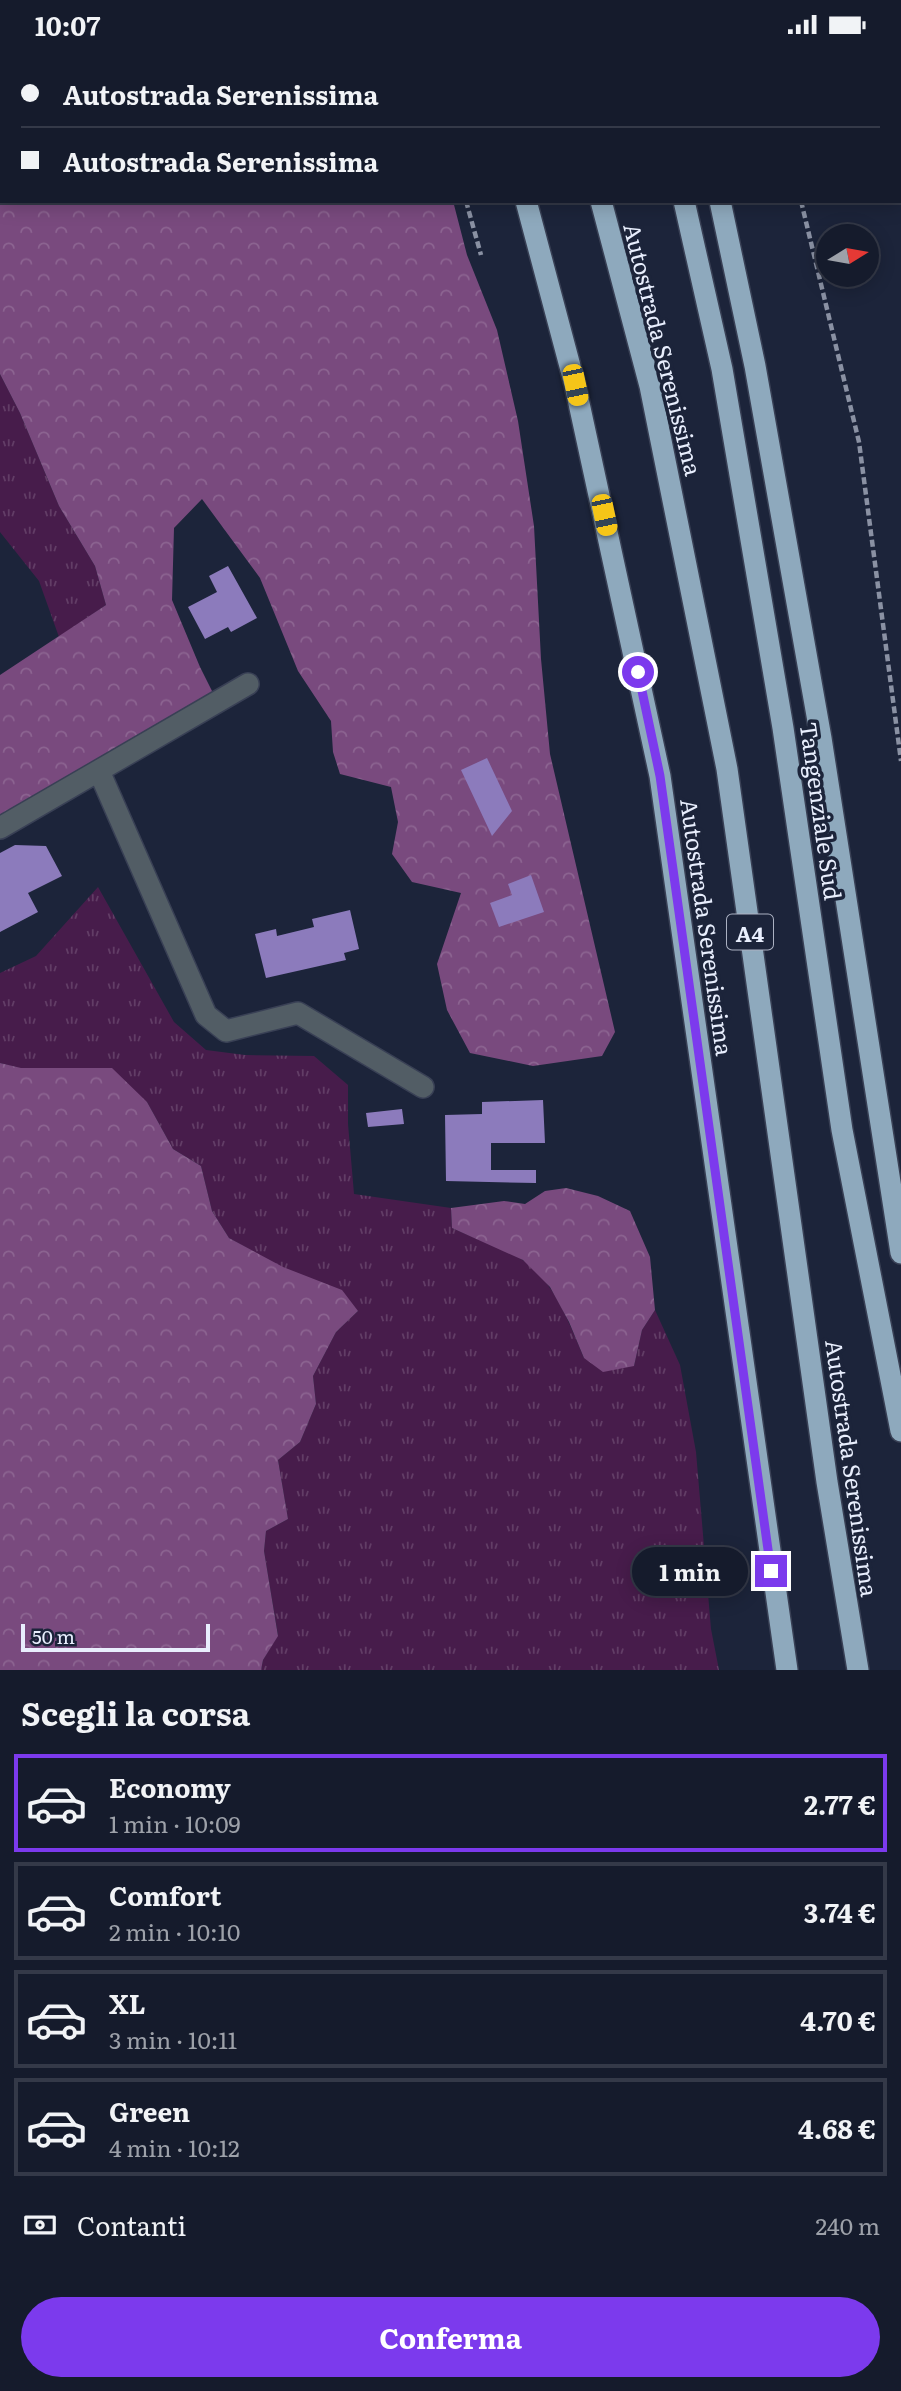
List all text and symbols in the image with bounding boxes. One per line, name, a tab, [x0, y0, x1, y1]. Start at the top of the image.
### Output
text: 10:07	[35, 5, 100, 44]
text: Autostrada Serenissima	[63, 74, 379, 113]
text: Autostrada Serenissima	[63, 141, 379, 180]
street label: Autostrada Serenissima	[616, 219, 712, 479]
north arrow	[816, 224, 878, 287]
map controls	[816, 224, 879, 287]
car	[561, 362, 590, 408]
car	[590, 492, 619, 538]
route start	[622, 656, 654, 688]
street label: Tangenziale Sud	[793, 720, 851, 902]
street label: Autostrada Serenissima	[673, 796, 743, 1058]
road number: A4	[727, 915, 773, 949]
street label: Autostrada Serenissima	[818, 1337, 888, 1599]
callout: 1 min	[631, 1547, 746, 1595]
text: 1 min	[659, 1554, 721, 1588]
route end	[755, 1555, 787, 1587]
scale bar	[21, 1621, 210, 1653]
text: 50 m	[32, 1622, 75, 1650]
text: Scegli la corsa	[21, 1688, 250, 1736]
text: Economy	[109, 1767, 231, 1806]
icon: car	[25, 1772, 88, 1835]
text: 2.77 €	[804, 1784, 876, 1823]
text: 1 min · 10:09	[109, 1806, 241, 1840]
text: Comfort	[109, 1875, 221, 1914]
icon: car	[25, 1880, 88, 1943]
text: 3.74 €	[804, 1892, 876, 1931]
text: 2 min · 10:10	[109, 1914, 240, 1948]
text: XL	[109, 1983, 146, 2022]
icon: car	[25, 1988, 88, 2051]
text: 4.70 €	[800, 2000, 876, 2039]
text: 3 min · 10:11	[109, 2022, 237, 2056]
text: Green	[109, 2091, 190, 2130]
icon: car	[25, 2096, 88, 2159]
text: 4.68 €	[798, 2108, 876, 2147]
text: 4 min · 10:12	[109, 2130, 240, 2164]
text: Contanti	[77, 2205, 186, 2244]
icon: cash	[21, 2206, 59, 2244]
text: 240 m	[815, 2208, 880, 2242]
button: Conferma	[21, 2297, 880, 2377]

